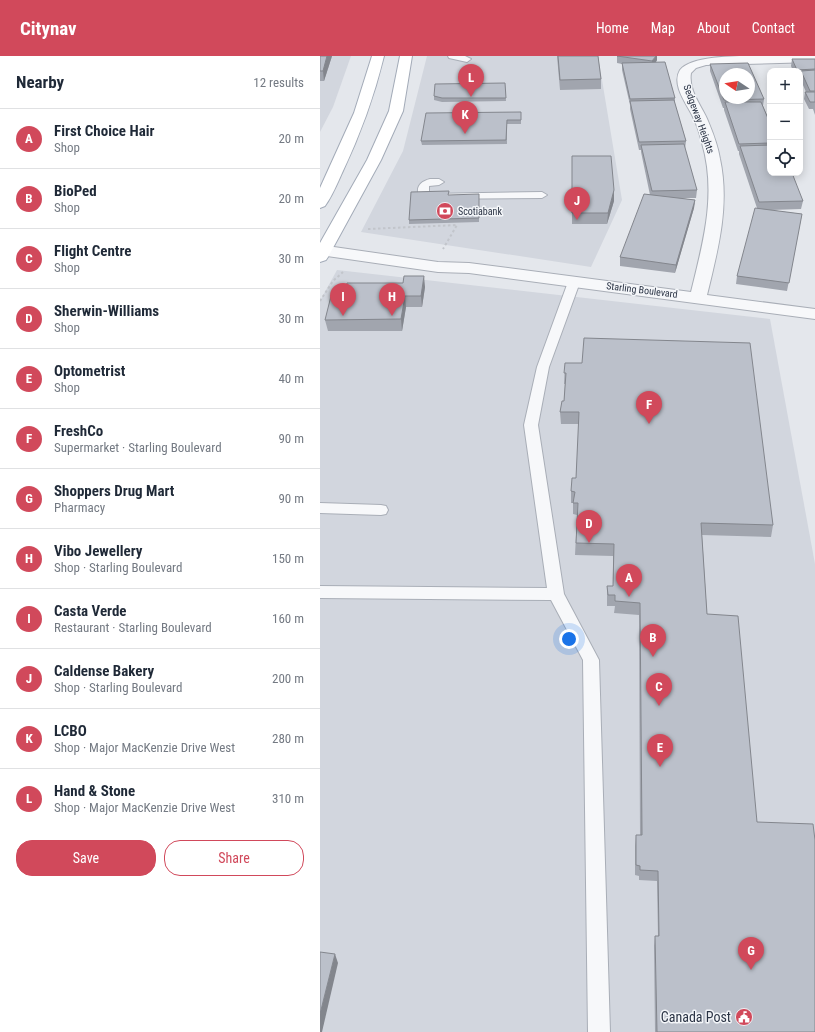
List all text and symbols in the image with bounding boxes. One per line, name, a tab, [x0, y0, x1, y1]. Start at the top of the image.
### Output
text: Citynav	[20, 17, 77, 40]
text: Home	[596, 20, 629, 36]
text: Map	[651, 20, 675, 36]
text: About	[697, 20, 730, 36]
text: Contact	[752, 20, 795, 36]
pin: L	[458, 64, 484, 97]
north arrow	[719, 68, 755, 104]
map controls	[767, 68, 803, 176]
button: +	[767, 68, 803, 104]
text: Nearby	[16, 72, 64, 92]
text: 12 results	[253, 75, 304, 90]
street label: Sedgeway Heights	[681, 83, 717, 155]
pin: K	[452, 101, 478, 134]
button: −	[767, 104, 803, 140]
text: First Choice Hair	[54, 122, 154, 140]
text: A	[25, 131, 33, 146]
text: 20 m	[278, 131, 304, 146]
text: Shop	[54, 140, 80, 155]
button: locate	[767, 140, 803, 176]
text: BioPed	[54, 182, 97, 200]
pin: J	[564, 187, 590, 220]
text: B	[25, 191, 33, 206]
text: 20 m	[278, 191, 304, 206]
text: Shop	[54, 200, 80, 215]
bank icon: Scotiabank	[435, 201, 455, 221]
place label: Scotiabank	[458, 206, 502, 217]
text: Flight Centre	[54, 242, 131, 260]
text: C	[25, 251, 33, 266]
text: 30 m	[278, 251, 304, 266]
text: Shop	[54, 260, 80, 275]
street label: Starling Boulevard	[606, 280, 678, 300]
pin: I	[330, 283, 356, 316]
pin: H	[379, 283, 405, 316]
text: Sherwin-Williams	[54, 302, 159, 320]
text: D	[25, 311, 33, 326]
text: 30 m	[278, 311, 304, 326]
text: Shop	[54, 320, 80, 335]
text: Optometrist	[54, 362, 125, 380]
text: E	[26, 371, 32, 386]
text: 40 m	[278, 371, 304, 386]
text: Shop	[54, 380, 80, 395]
pin: F	[636, 391, 662, 424]
text: FreshCo	[54, 422, 103, 440]
text: F	[26, 431, 32, 446]
text: 90 m	[278, 431, 304, 446]
text: Supermarket · Starling Boulevard	[54, 440, 222, 455]
text: Shoppers Drug Mart	[54, 482, 174, 500]
text: G	[25, 491, 33, 506]
text: 90 m	[278, 491, 304, 506]
text: Pharmacy	[54, 500, 105, 515]
pin: D	[576, 510, 602, 543]
text: Vibo Jewellery	[54, 542, 143, 560]
text: H	[25, 551, 33, 566]
text: 150 m	[272, 551, 304, 566]
text: Shop · Starling Boulevard	[54, 560, 182, 575]
pin: A	[616, 564, 642, 597]
text: Casta Verde	[54, 602, 127, 620]
text: I	[27, 611, 31, 626]
text: 160 m	[272, 611, 304, 626]
text: Restaurant · Starling Boulevard	[54, 620, 212, 635]
pin: B	[640, 624, 666, 657]
your location	[559, 629, 579, 649]
text: Caldense Bakery	[54, 662, 154, 680]
text: J	[26, 671, 32, 686]
text: 200 m	[272, 671, 304, 686]
pin: C	[646, 673, 672, 706]
text: Shop · Starling Boulevard	[54, 680, 182, 695]
text: LCBO	[54, 722, 87, 740]
text: K	[25, 731, 33, 746]
text: 280 m	[272, 731, 304, 746]
pin: E	[647, 734, 673, 767]
text: Shop · Major MacKenzie Drive West	[54, 740, 235, 755]
text: Hand & Stone	[54, 782, 135, 800]
text: L	[26, 791, 32, 806]
text: 310 m	[272, 791, 304, 806]
text: Shop · Major MacKenzie Drive West	[54, 800, 235, 815]
button: Save	[16, 840, 156, 876]
button: Share	[164, 840, 304, 876]
pin: G	[738, 937, 764, 970]
public building icon: Canada Post	[734, 1007, 754, 1027]
place label: Canada Post	[661, 1009, 731, 1025]

